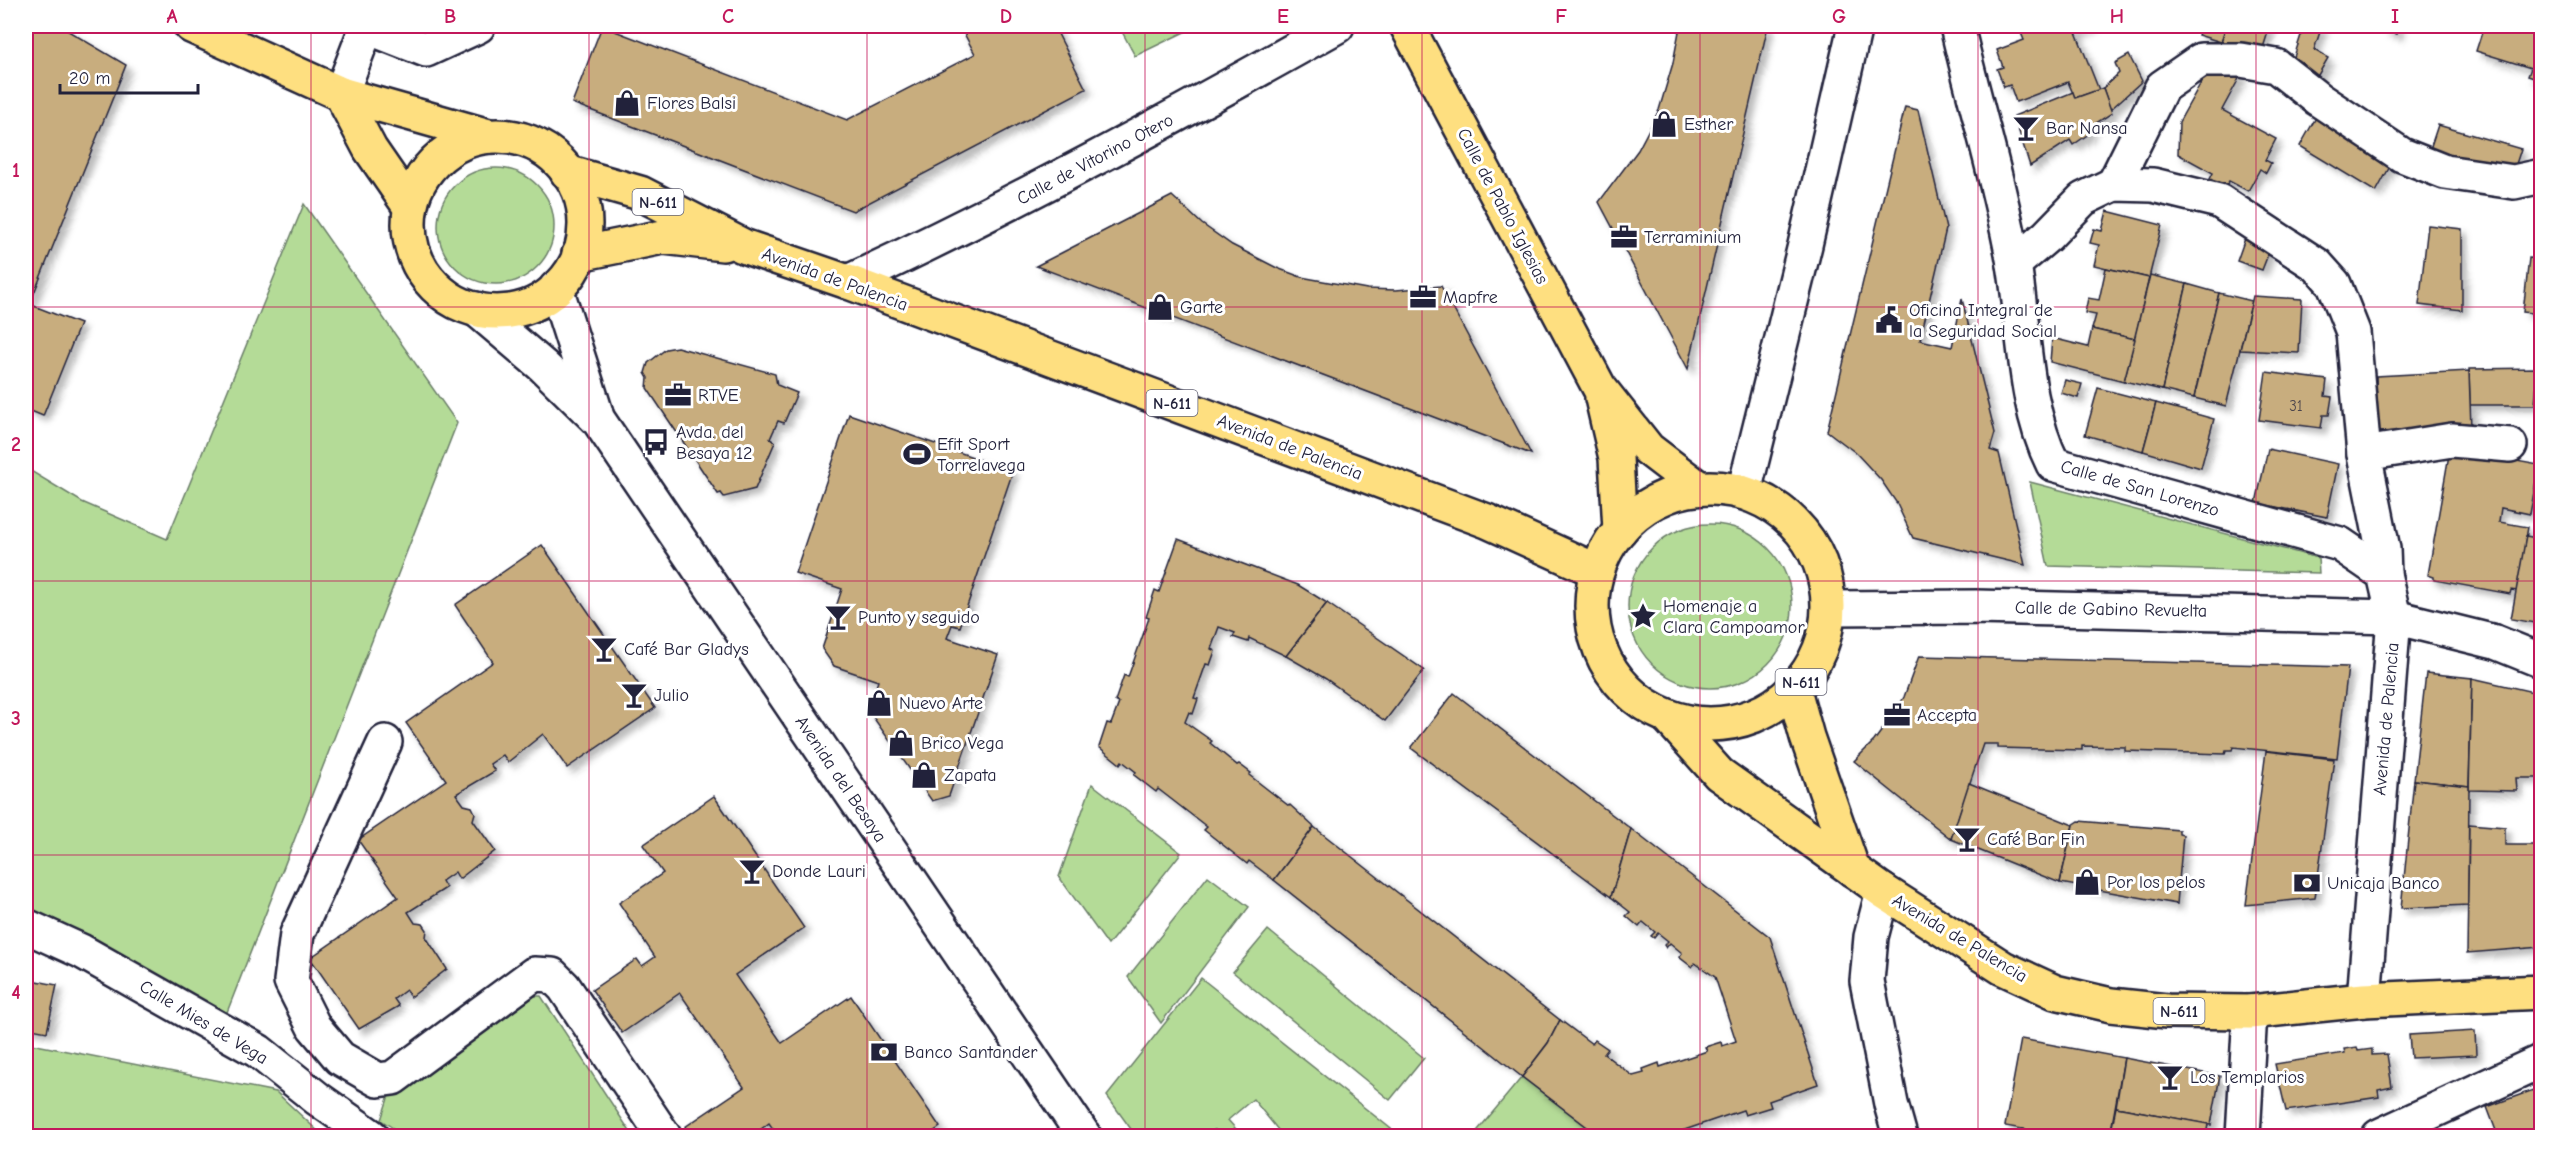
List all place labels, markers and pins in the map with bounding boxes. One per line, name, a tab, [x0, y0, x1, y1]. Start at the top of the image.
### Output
shop icon: Flores Balsi	[612, 88, 642, 118]
place label: Flores Balsi	[647, 93, 736, 114]
shop icon: Esther	[1649, 109, 1679, 139]
bar icon: Bar Nansa	[2011, 113, 2041, 143]
place label: Esther	[1684, 114, 1734, 135]
place label: Bar Nansa	[2046, 118, 2127, 139]
office icon: Terraminium	[1609, 222, 1639, 252]
place label: Terraminium	[1644, 227, 1741, 248]
office icon: Mapfre	[1408, 282, 1438, 312]
place label: Mapfre	[1443, 287, 1498, 308]
shop icon: Garte	[1145, 292, 1175, 322]
place label: Garte	[1180, 297, 1223, 318]
place label: Oficina Integral de la Seguridad Social	[1909, 300, 2057, 342]
public building icon: Oficina Integral de la Seguridad Social	[1874, 305, 1904, 335]
office icon: RTVE	[663, 380, 693, 410]
place label: RTVE	[698, 385, 739, 406]
place label: Avda. del Besaya 12	[676, 422, 753, 464]
bus stop icon: Avda. del Besaya 12	[641, 427, 671, 457]
place label: Efit Sport Torrelavega	[937, 434, 1025, 476]
sports icon: Efit Sport Torrelavega	[902, 439, 932, 469]
place label: Homenaje a Clara Campoamor	[1663, 596, 1805, 638]
place icon: Homenaje a Clara Campoamor	[1628, 601, 1658, 631]
bar icon: Punto y seguido	[823, 602, 853, 632]
place label: Punto y seguido	[858, 607, 980, 628]
bar icon: Café Bar Gladys	[589, 634, 619, 664]
place label: Café Bar Gladys	[624, 639, 749, 660]
bar icon: Julio	[619, 680, 649, 710]
place label: Julio	[654, 685, 689, 706]
shop icon: Nuevo Arte	[864, 688, 894, 718]
place label: Nuevo Arte	[899, 693, 983, 714]
office icon: Accepta	[1882, 700, 1912, 730]
place label: Accepta	[1917, 705, 1977, 726]
shop icon: Brico Vega	[886, 728, 916, 758]
place label: Brico Vega	[921, 733, 1004, 754]
shop icon: Zapata	[909, 760, 939, 790]
place label: Zapata	[944, 765, 997, 786]
bar icon: Café Bar Fin	[1952, 824, 1982, 854]
place label: Café Bar Fin	[1987, 829, 2085, 850]
bar icon: Donde Lauri	[737, 856, 767, 886]
place label: Donde Lauri	[772, 861, 866, 882]
shop icon: Por los pelos	[2072, 867, 2102, 897]
bank icon: Unicaja Banco	[2292, 868, 2322, 898]
place label: Por los pelos	[2107, 872, 2205, 893]
place label: Unicaja Banco	[2327, 873, 2440, 894]
bank icon: Banco Santander	[869, 1037, 899, 1067]
place label: Banco Santander	[904, 1042, 1038, 1063]
bar icon: Los Templarios	[2155, 1062, 2185, 1092]
place label: Los Templarios	[2190, 1067, 2304, 1088]

